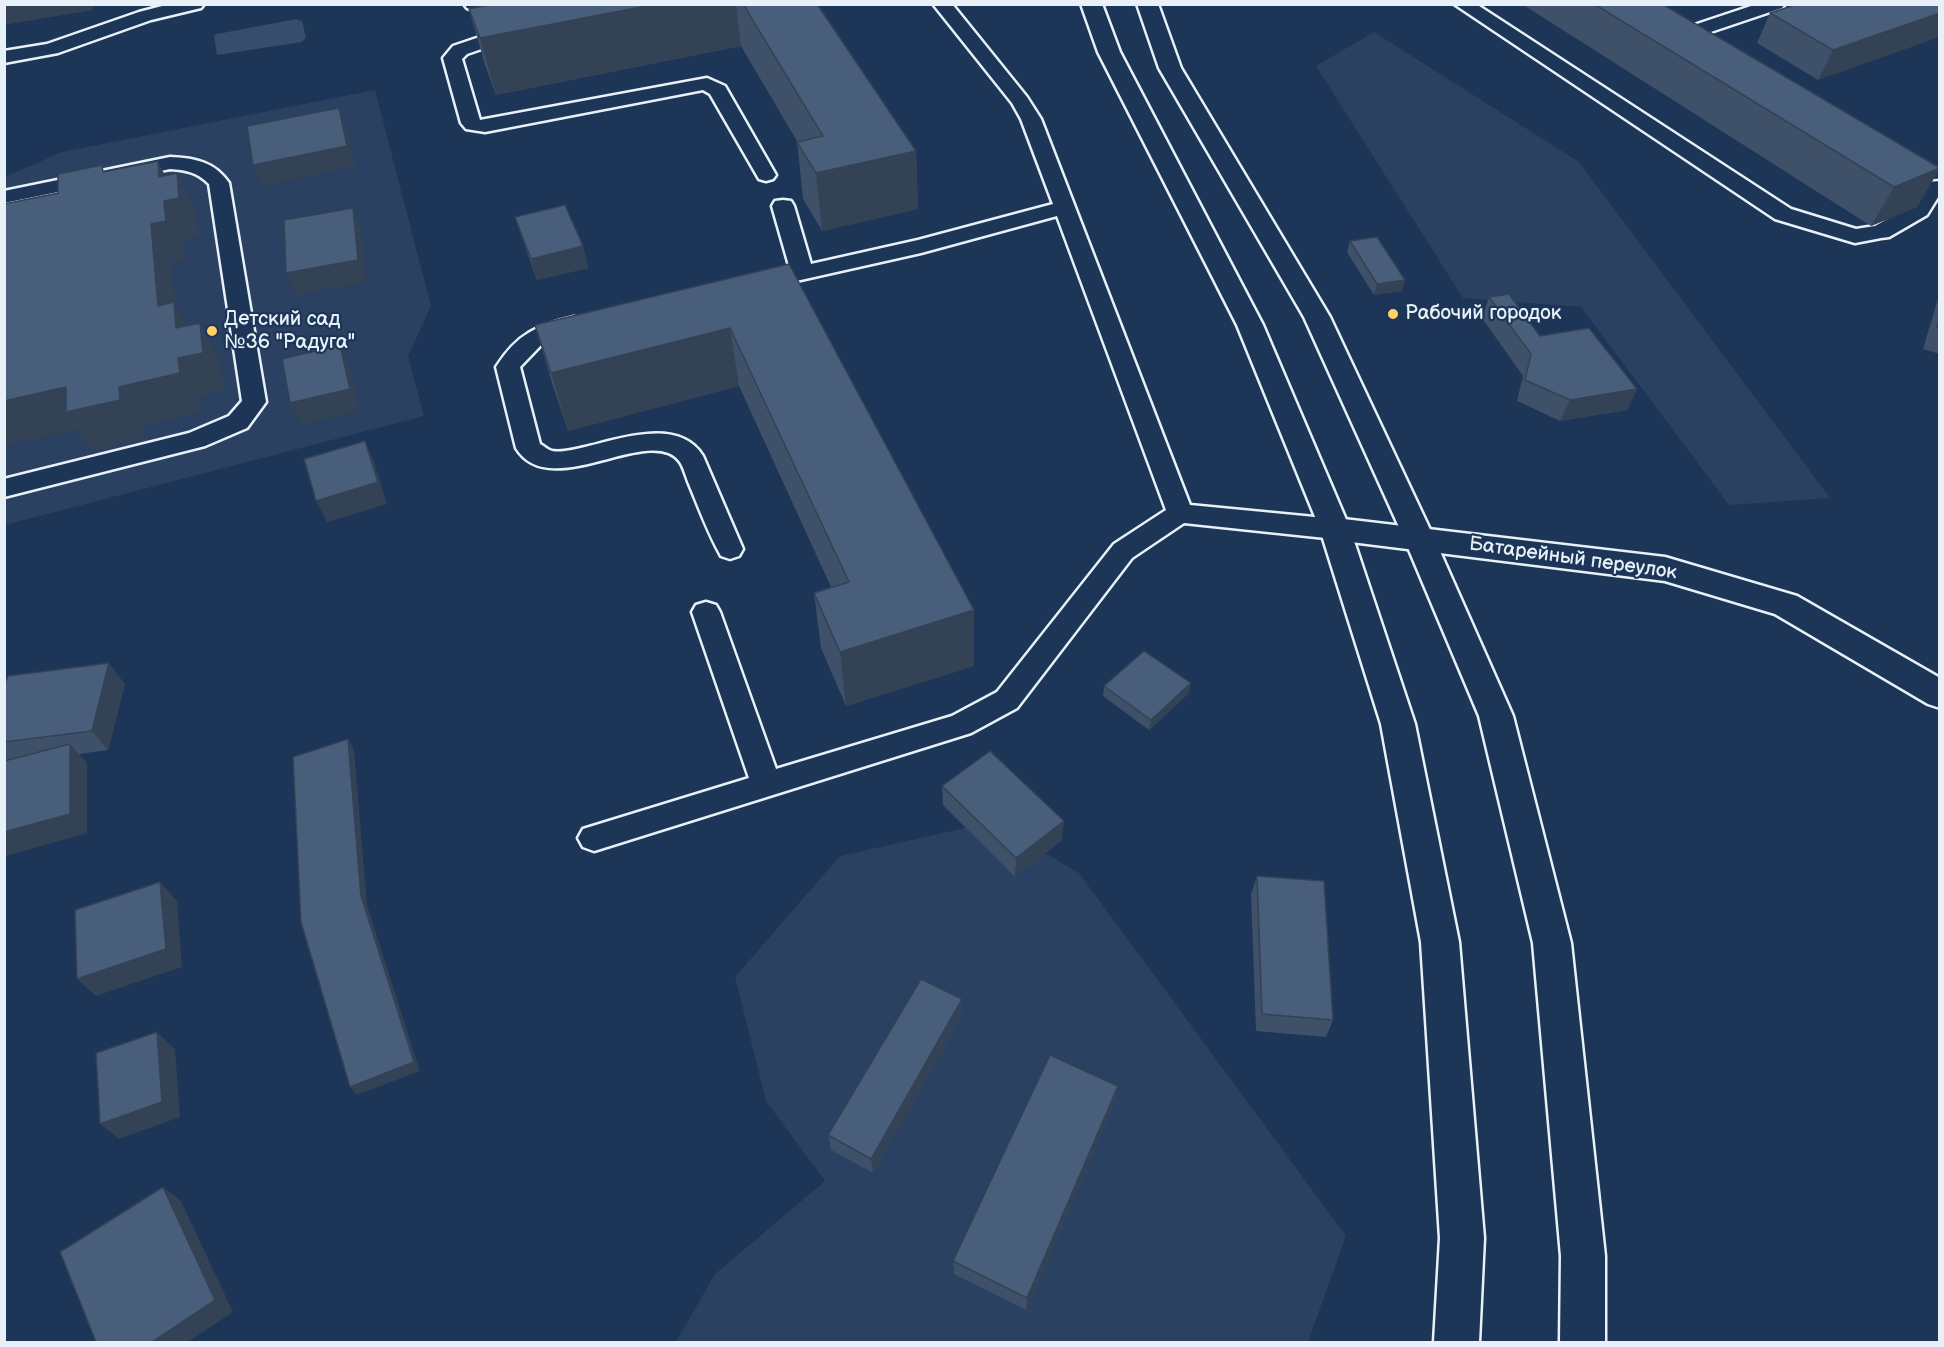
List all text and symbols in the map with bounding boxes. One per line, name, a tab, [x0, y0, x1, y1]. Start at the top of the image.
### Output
place label: Рабочий городок	[1405, 302, 1561, 326]
marker: Рабочий городок	[1386, 307, 1400, 321]
place label: Детский сад №36 "Радуга"	[224, 308, 355, 355]
marker: Детский сад №36 "Радуга"	[205, 324, 219, 338]
street label: Батарейный переулок	[1468, 533, 1678, 585]

